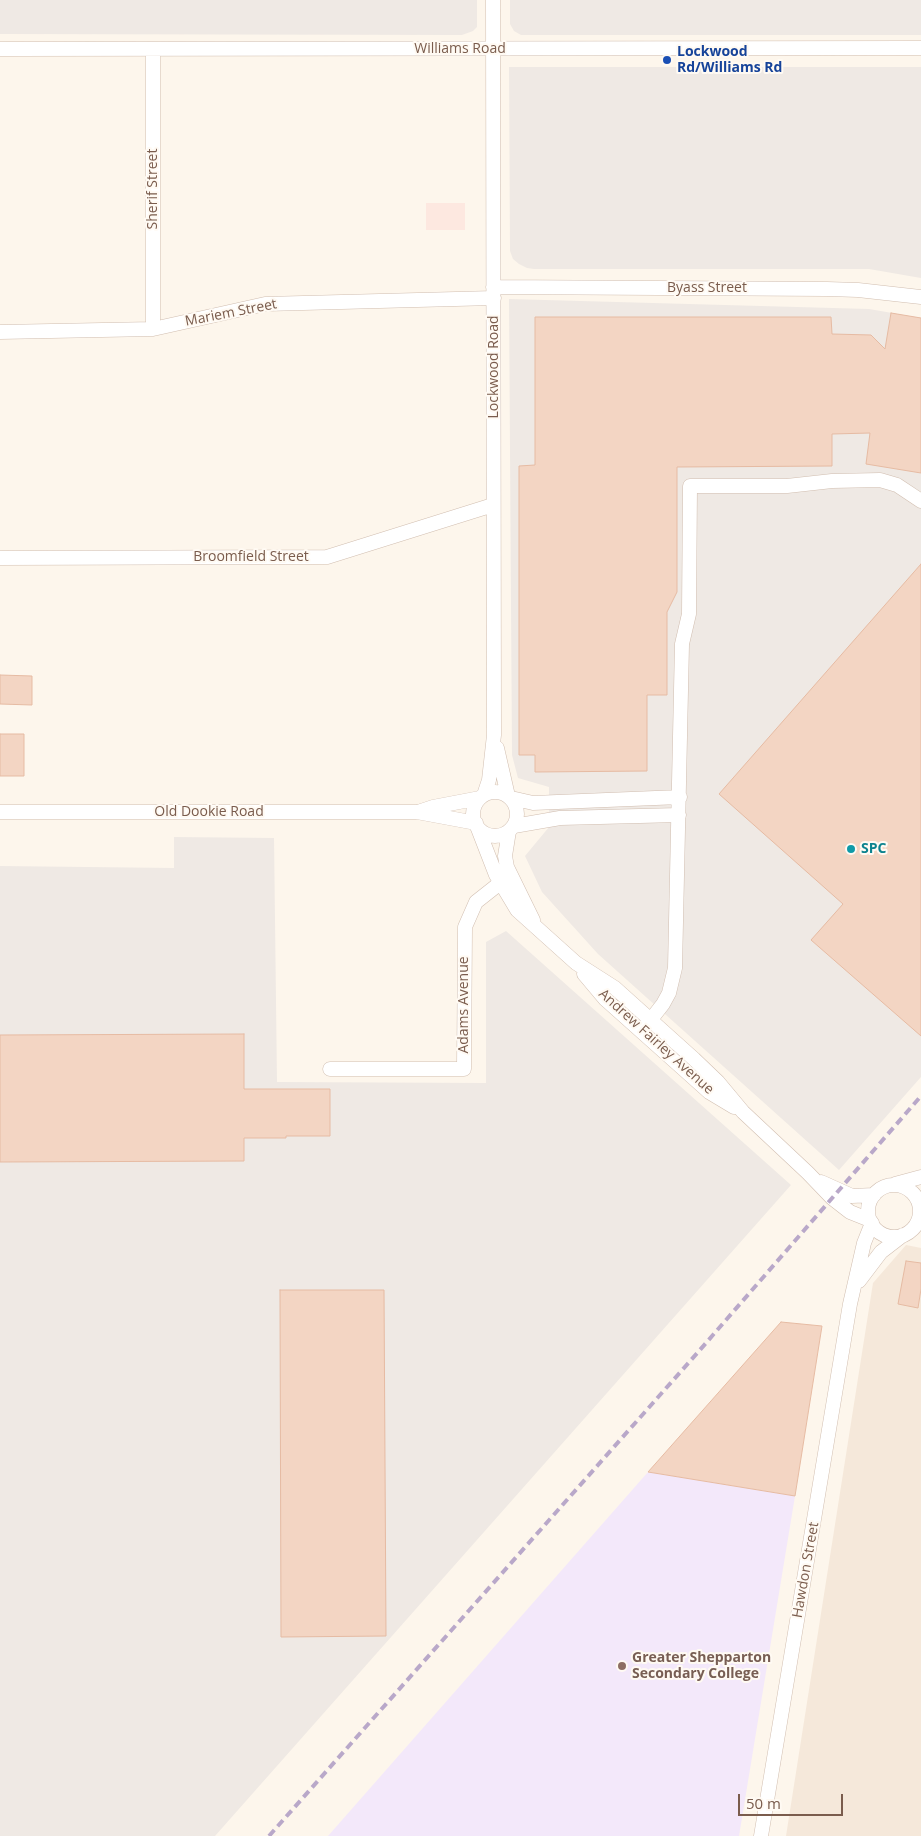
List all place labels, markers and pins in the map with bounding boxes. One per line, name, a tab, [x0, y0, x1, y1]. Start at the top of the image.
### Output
place label: Lockwood Rd/Williams Rd	[677, 44, 782, 76]
marker: Lockwood Rd/Williams Rd	[661, 54, 673, 66]
place label: SPC	[861, 841, 886, 857]
marker: SPC	[845, 843, 857, 855]
place label: Greater Shepparton Secondary College	[632, 1650, 771, 1682]
marker: Greater Shepparton Secondary College	[616, 1660, 628, 1672]

